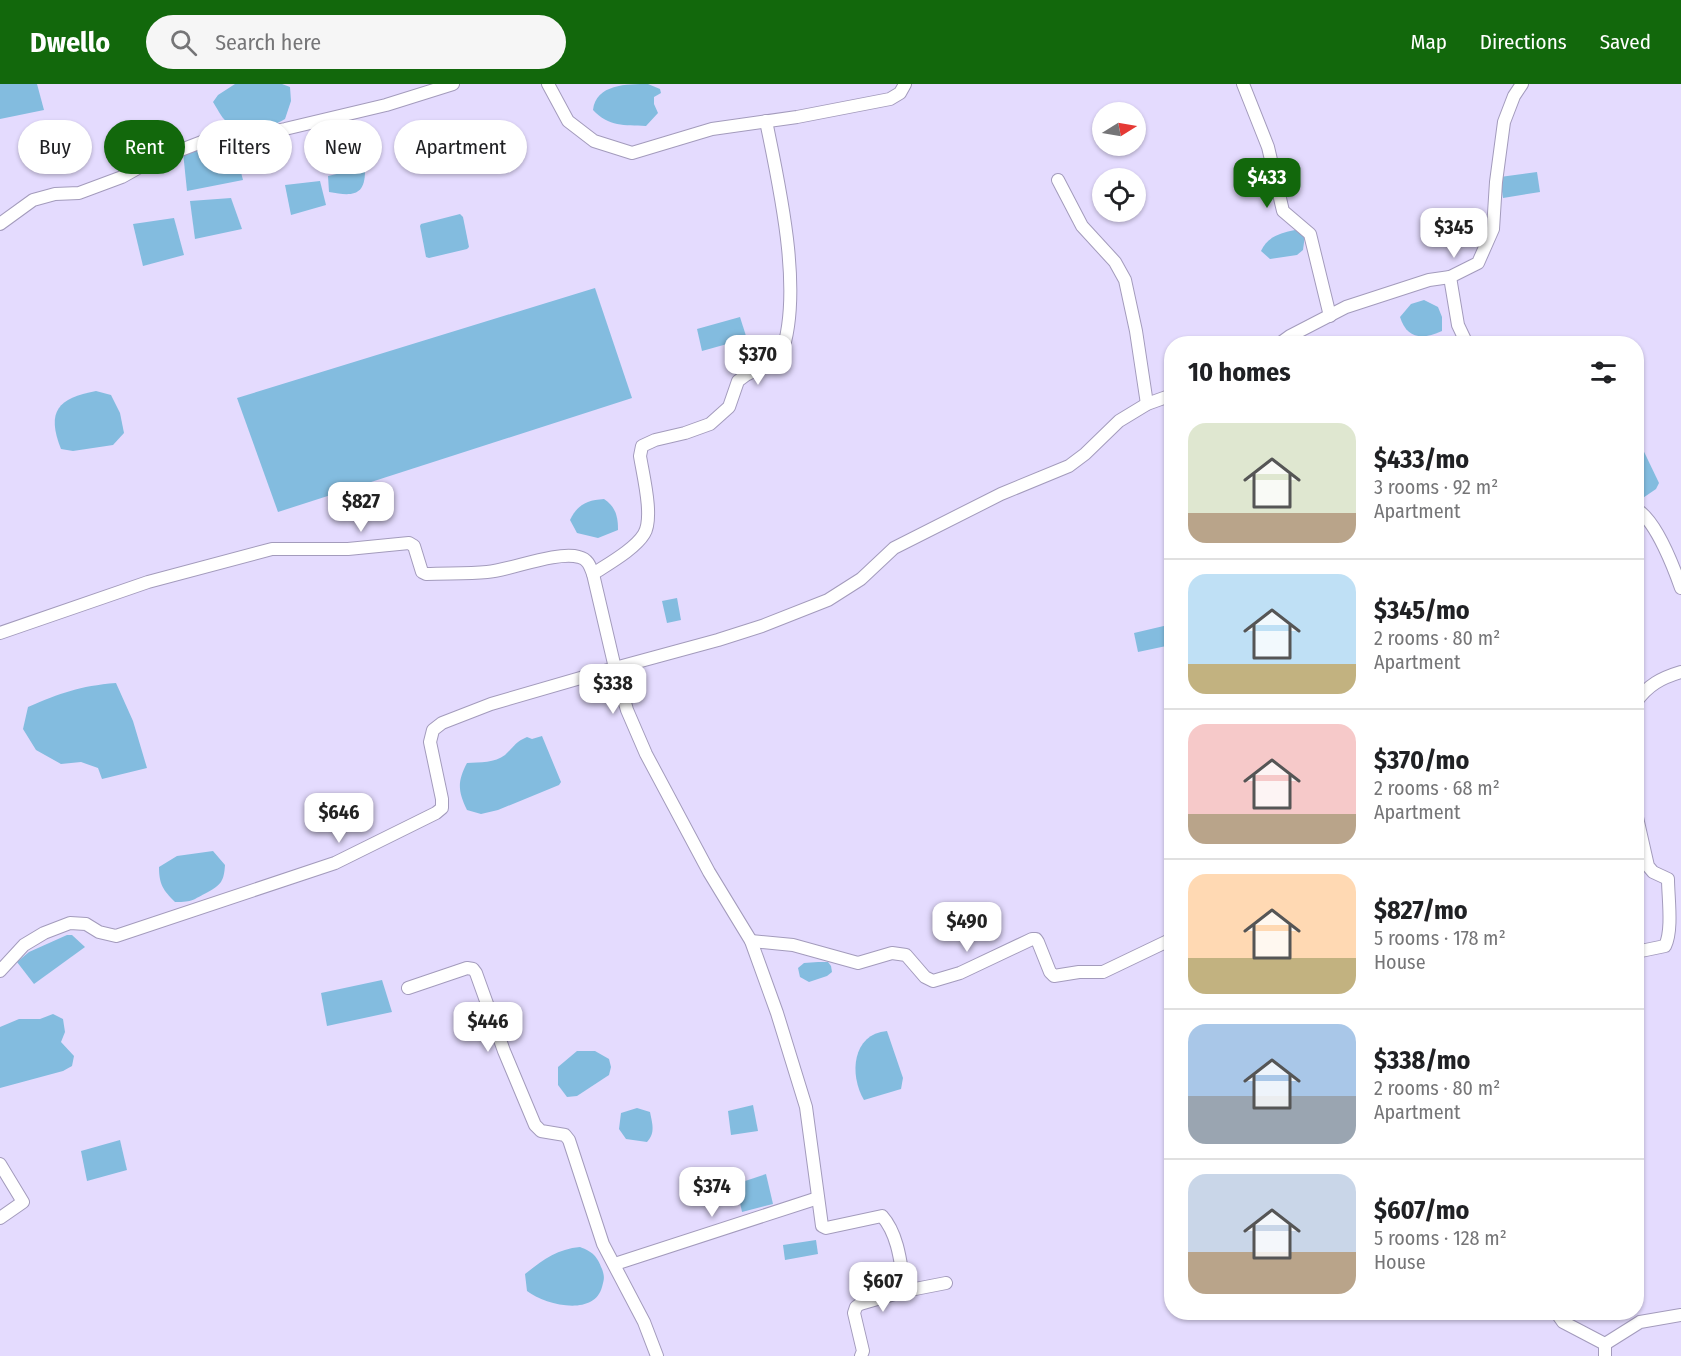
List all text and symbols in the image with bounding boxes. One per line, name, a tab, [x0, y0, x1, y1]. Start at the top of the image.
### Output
search box	[146, 15, 566, 69]
text: Dwello	[30, 26, 110, 59]
icon: search	[167, 26, 200, 59]
text: Search here	[215, 29, 321, 56]
text: Map	[1410, 29, 1447, 55]
text: Directions	[1480, 29, 1567, 55]
text: Saved	[1600, 29, 1651, 55]
north arrow	[1092, 102, 1146, 156]
map controls	[1092, 102, 1146, 222]
chip: Buy	[18, 120, 92, 174]
chip: Rent	[104, 120, 185, 174]
chip: Filters	[197, 120, 292, 174]
chip: New	[304, 120, 382, 174]
chip: Apartment	[394, 120, 527, 174]
pin: $433	[1231, 158, 1303, 209]
text: $433	[1248, 165, 1286, 189]
button: locate	[1092, 168, 1146, 222]
pin: $345	[1418, 208, 1490, 259]
text: $345	[1434, 215, 1474, 239]
pin: $370	[722, 335, 794, 386]
text: $370	[739, 342, 777, 366]
icon: filters	[1587, 356, 1620, 389]
text: 10 homes	[1188, 357, 1291, 388]
text: $433/mo	[1374, 444, 1469, 475]
icon: home	[1236, 447, 1308, 519]
text: 3 rooms · 92 m²	[1374, 475, 1498, 499]
pin: $827	[325, 482, 397, 533]
text: $827	[342, 489, 380, 513]
text: Apartment	[1374, 499, 1461, 523]
text: $345/mo	[1374, 595, 1470, 626]
icon: home	[1236, 598, 1308, 670]
text: 2 rooms · 80 m²	[1374, 626, 1500, 650]
text: Apartment	[1374, 650, 1461, 674]
pin: $338	[577, 664, 649, 715]
text: $338	[593, 671, 633, 695]
text: $370/mo	[1374, 745, 1469, 776]
icon: home	[1236, 748, 1308, 820]
text: 2 rooms · 68 m²	[1374, 776, 1500, 800]
pin: $646	[303, 793, 375, 844]
text: $646	[318, 800, 360, 824]
text: Apartment	[1374, 800, 1461, 824]
text: $827/mo	[1374, 895, 1468, 926]
icon: home	[1236, 898, 1308, 970]
pin: $490	[931, 902, 1003, 953]
text: $490	[946, 909, 988, 933]
text: 5 rooms · 178 m²	[1374, 926, 1506, 950]
text: House	[1374, 950, 1426, 974]
pin: $446	[452, 1002, 524, 1053]
text: $446	[468, 1009, 508, 1033]
text: $338/mo	[1374, 1045, 1470, 1076]
icon: home	[1236, 1048, 1308, 1120]
text: 2 rooms · 80 m²	[1374, 1076, 1500, 1100]
text: Apartment	[1374, 1100, 1461, 1124]
pin: $374	[676, 1167, 748, 1218]
text: $374	[693, 1174, 731, 1198]
text: $607/mo	[1374, 1195, 1469, 1226]
icon: home	[1236, 1198, 1308, 1270]
text: 5 rooms · 128 m²	[1374, 1226, 1507, 1250]
text: House	[1374, 1250, 1426, 1274]
pin: $607	[847, 1262, 919, 1313]
text: $607	[863, 1269, 903, 1293]

